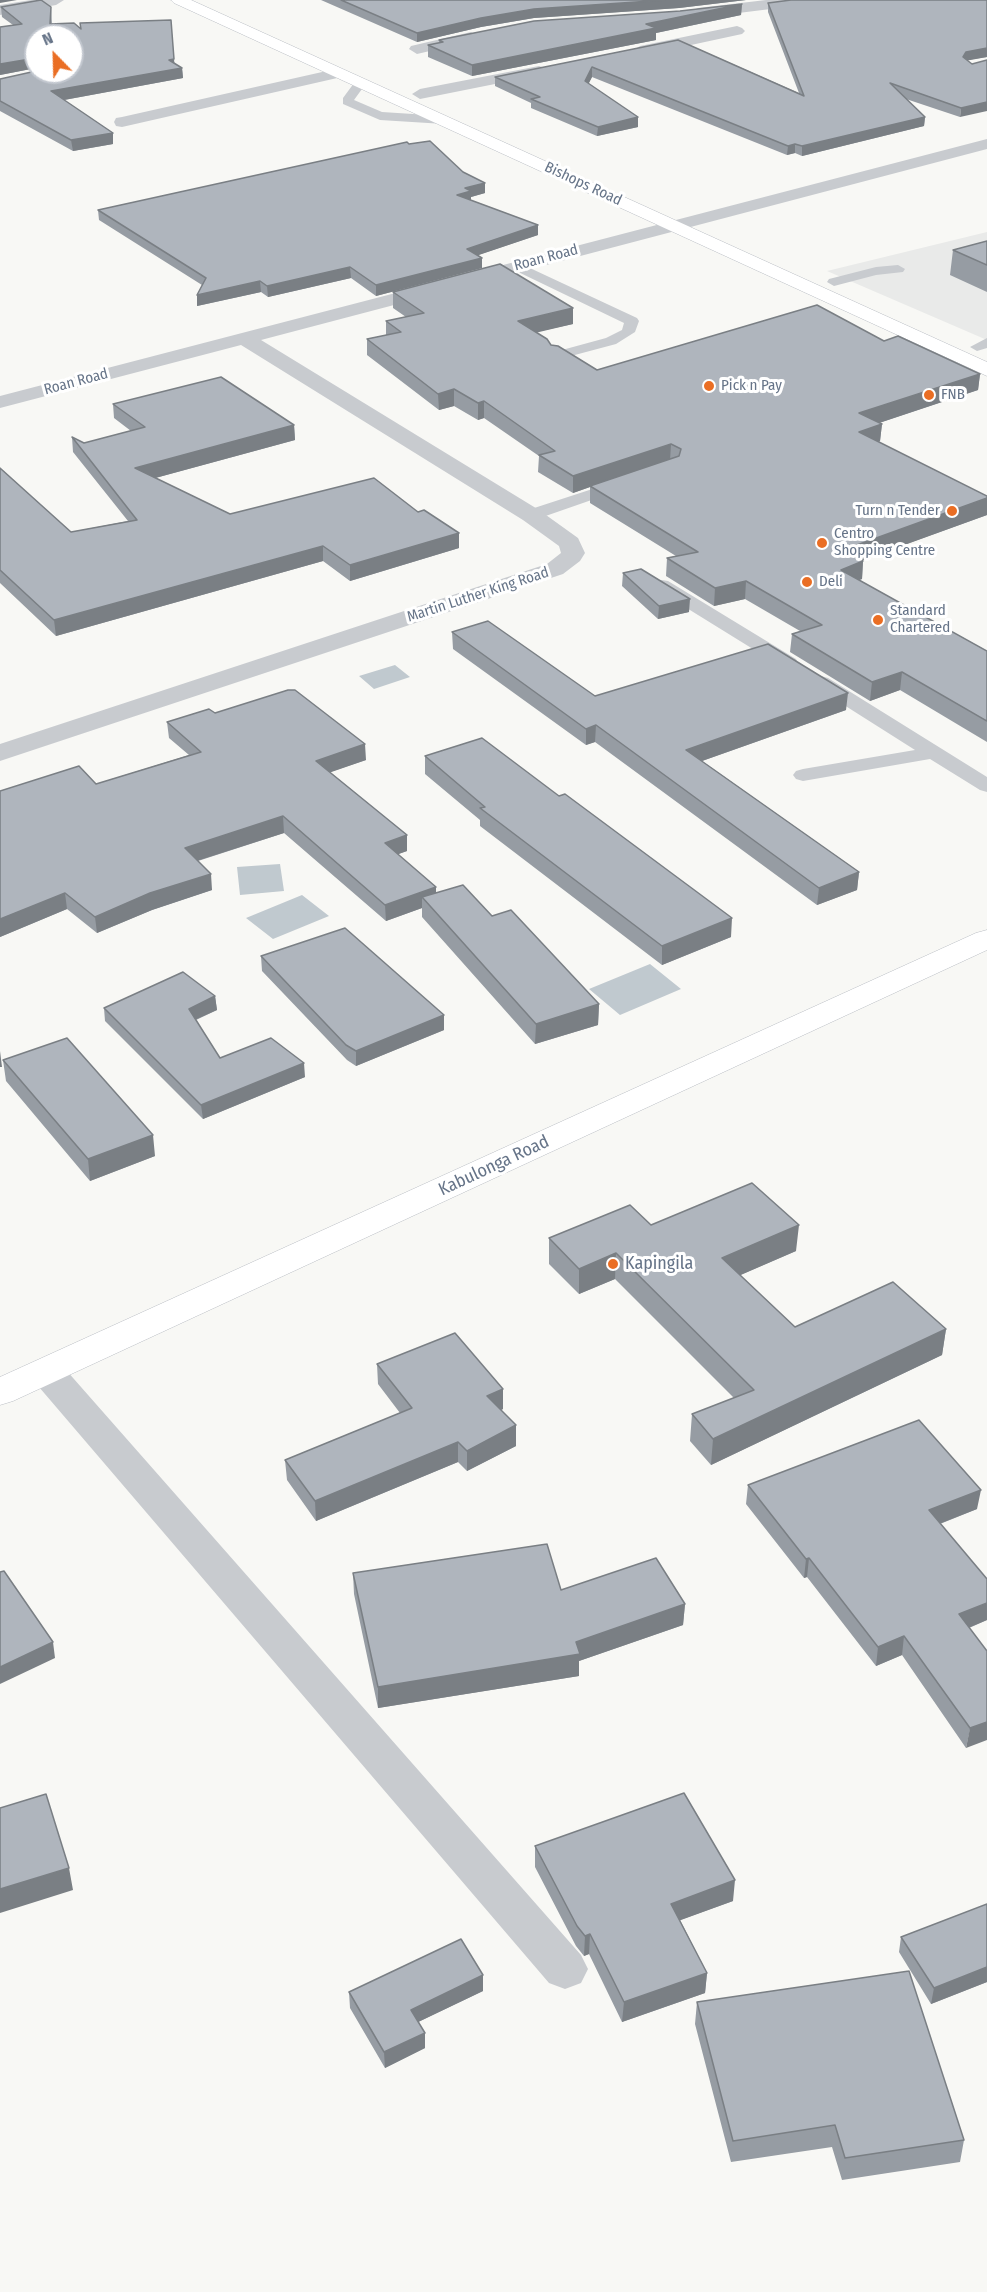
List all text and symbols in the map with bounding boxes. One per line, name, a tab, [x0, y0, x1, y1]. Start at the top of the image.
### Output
north arrow	[24, 24, 84, 84]
text: N	[39, 28, 56, 49]
street label: Bishops Road	[541, 158, 625, 210]
street label: Roan Road	[512, 241, 580, 275]
street label: Roan Road	[42, 365, 110, 399]
place label: Pick n Pay	[721, 377, 782, 395]
marker: Pick n Pay	[702, 379, 716, 393]
place label: FNB	[941, 386, 965, 404]
marker: FNB	[922, 388, 936, 402]
place label: Turn n Tender	[856, 502, 940, 520]
marker: Turn n Tender	[945, 504, 959, 518]
place label: Centro Shopping Centre	[834, 525, 935, 560]
marker: Centro Shopping Centre	[815, 536, 829, 550]
street label: Martin Luther King Road	[405, 564, 551, 626]
place label: Deli	[819, 573, 843, 591]
marker: Deli	[800, 575, 814, 589]
place label: Standard Chartered	[890, 602, 950, 637]
marker: Standard Chartered	[871, 613, 885, 627]
street label: Kabulonga Road	[435, 1131, 553, 1201]
place label: Kapingila	[625, 1253, 693, 1275]
marker: Kapingila	[606, 1257, 620, 1271]

